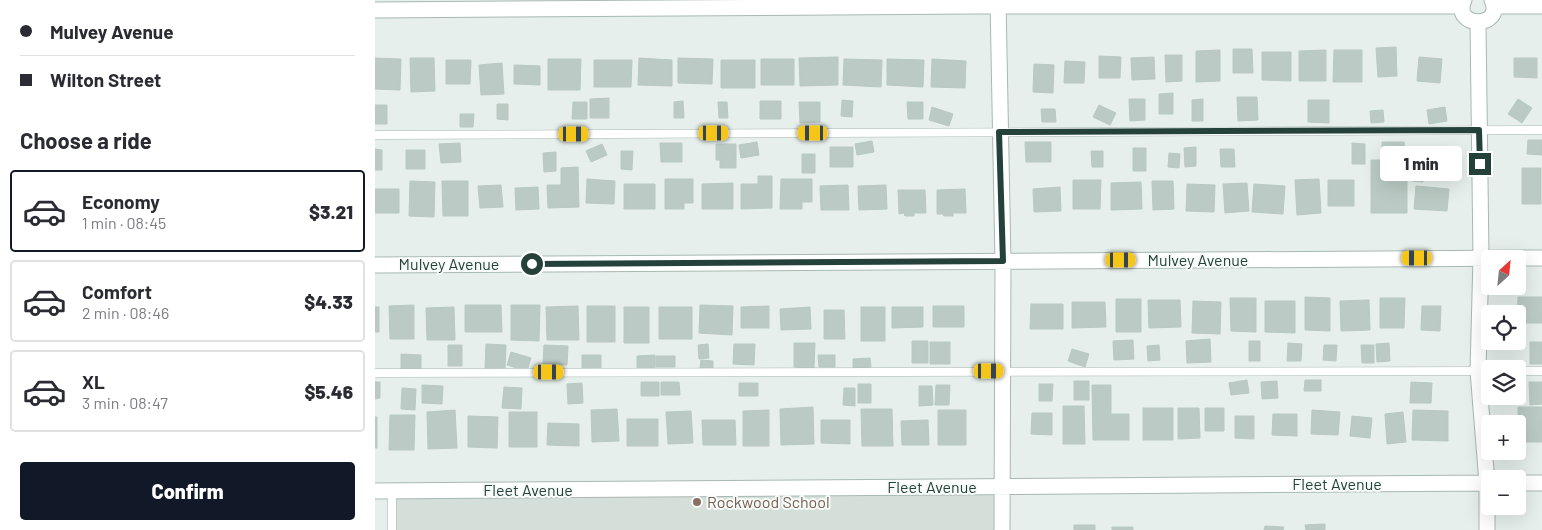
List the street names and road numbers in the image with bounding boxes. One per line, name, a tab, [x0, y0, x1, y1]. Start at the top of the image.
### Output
street label: Mulvey Avenue	[1148, 250, 1248, 269]
street label: Mulvey Avenue	[399, 254, 499, 273]
street label: Fleet Avenue	[1292, 474, 1382, 493]
street label: Fleet Avenue	[887, 477, 977, 496]
street label: Fleet Avenue	[483, 480, 573, 499]

